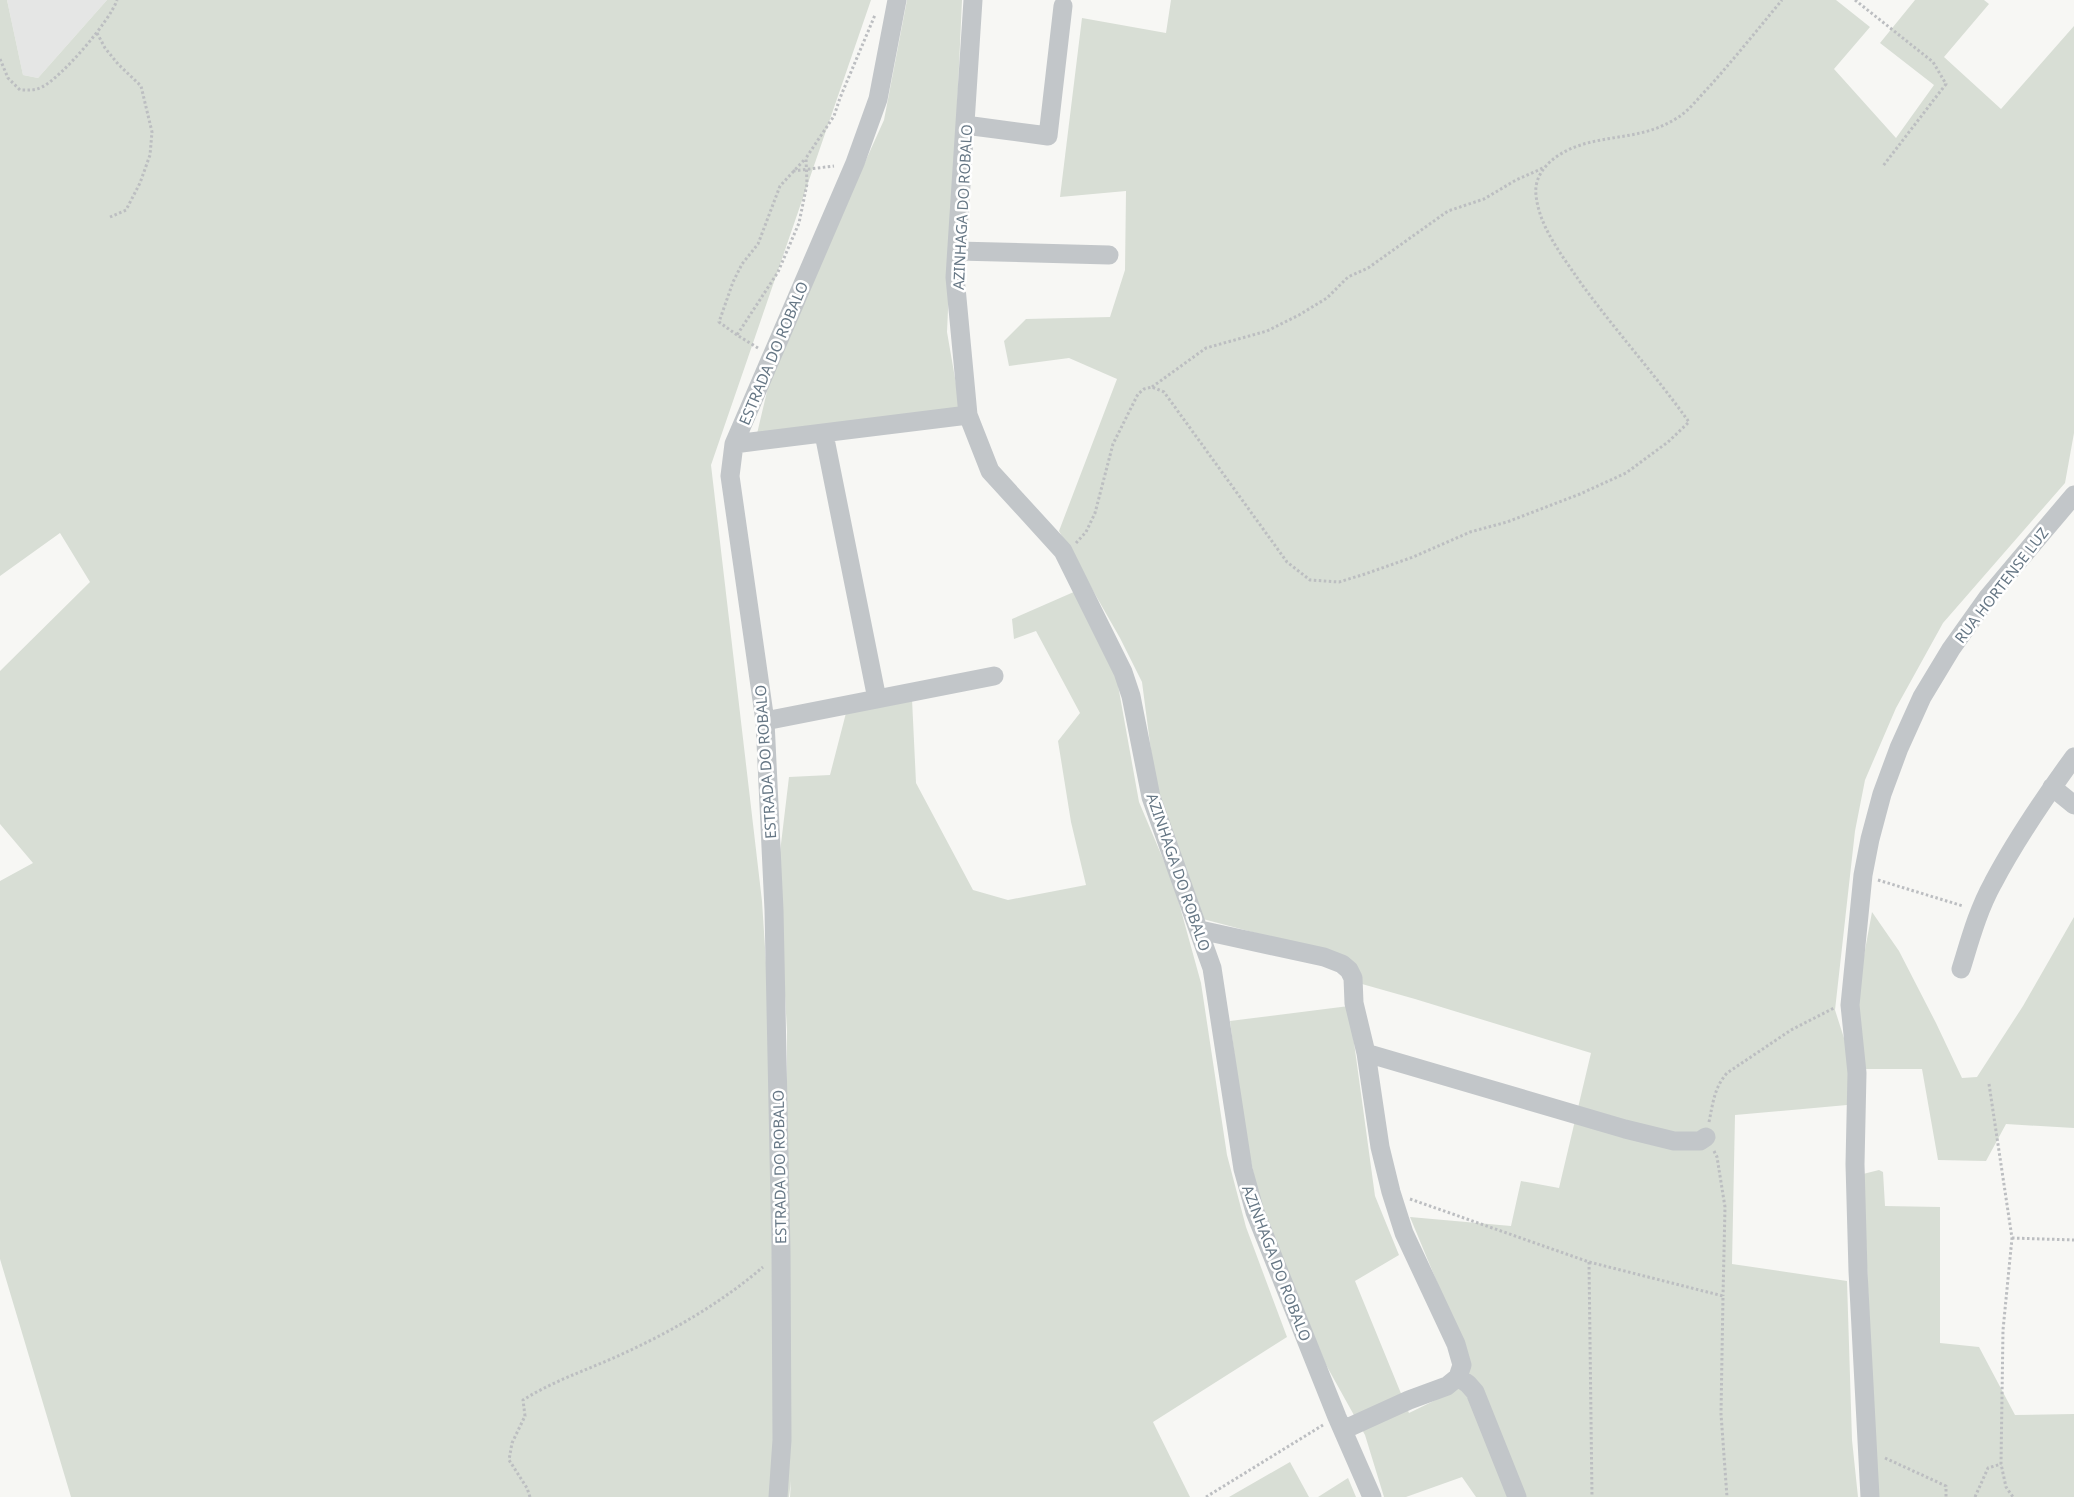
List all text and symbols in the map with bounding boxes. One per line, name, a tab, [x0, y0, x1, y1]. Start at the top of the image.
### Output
street label: AZINHAGA DO ROBALO	[948, 124, 976, 290]
street label: ESTRADA DO ROBALO	[734, 278, 812, 428]
street label: RUA HORTENSE LUZ	[1950, 523, 2052, 647]
street label: ESTRADA DO ROBALO	[750, 684, 780, 840]
street label: AZINHAGA DO ROBALO	[1143, 790, 1215, 954]
street label: ESTRADA DO ROBALO	[768, 1090, 790, 1244]
street label: AZINHAGA DO ROBALO	[1238, 1182, 1316, 1344]

